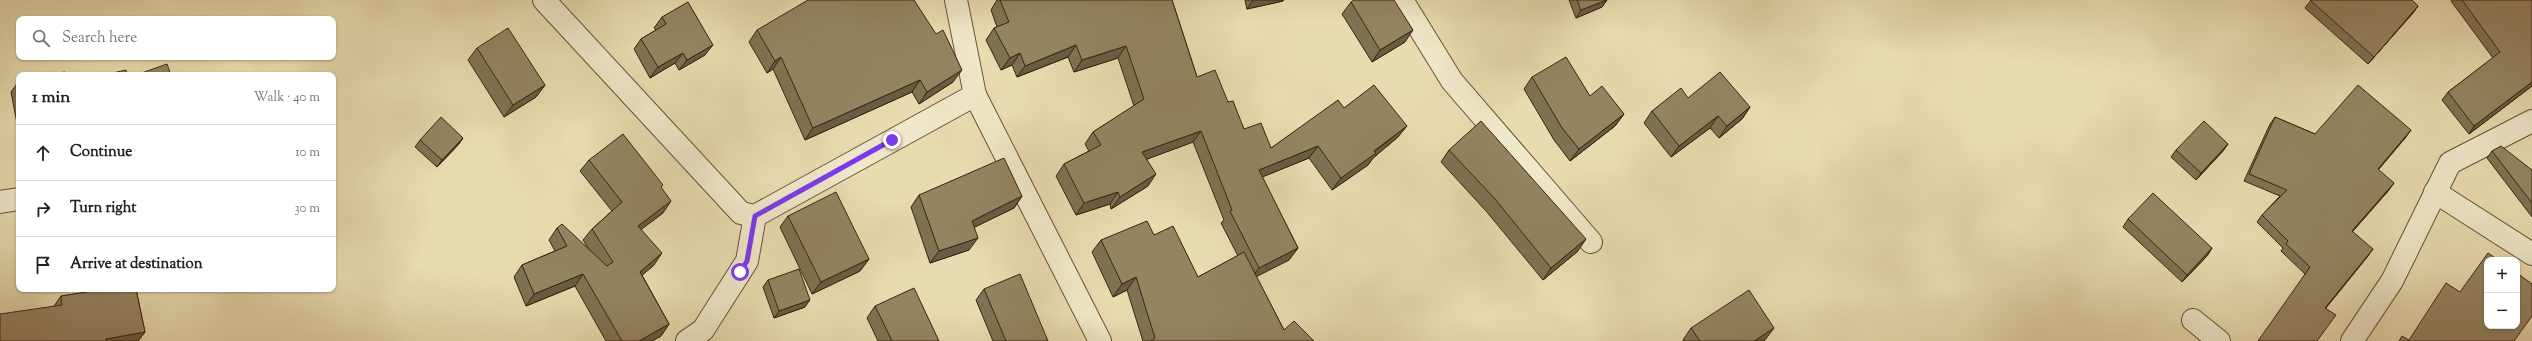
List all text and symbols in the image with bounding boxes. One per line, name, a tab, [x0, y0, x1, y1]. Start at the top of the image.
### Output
search box	[16, 16, 336, 60]
icon: search	[30, 27, 52, 49]
text: Search here	[62, 28, 137, 49]
text: 1 min	[32, 86, 70, 110]
text: Walk · 40 m	[254, 89, 320, 107]
route end	[883, 131, 901, 149]
icon: ahead	[32, 142, 54, 164]
text: Continue	[70, 142, 132, 163]
text: 10 m	[295, 144, 320, 162]
icon: right	[32, 198, 54, 220]
text: Turn right	[70, 198, 136, 219]
text: 30 m	[294, 200, 320, 218]
icon: arrive	[32, 254, 54, 276]
text: Arrive at destination	[70, 254, 203, 275]
map controls	[2484, 257, 2520, 329]
button: +	[2484, 257, 2520, 293]
route start	[731, 263, 749, 281]
button: −	[2484, 293, 2520, 329]

